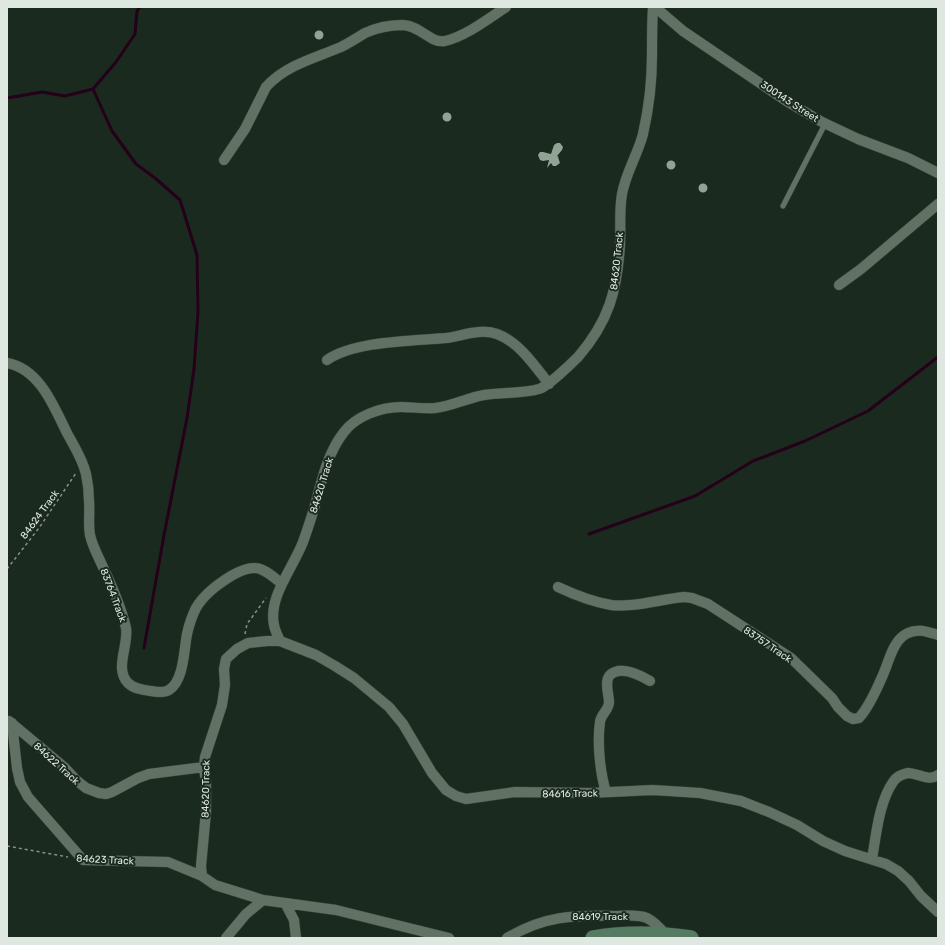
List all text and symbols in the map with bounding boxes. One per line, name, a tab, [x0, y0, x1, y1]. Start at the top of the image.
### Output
street label: 300143 Street	[758, 79, 821, 125]
street label: 84620 Track	[608, 231, 626, 291]
street label: 84620 Track	[308, 455, 336, 515]
street label: 84624 Track	[18, 487, 62, 541]
street label: 83764 Track	[97, 567, 129, 625]
street label: 83757 Track	[741, 624, 795, 666]
street label: 84622 Track	[31, 740, 82, 788]
street label: 84620 Track	[199, 759, 213, 818]
street label: 84616 Track	[542, 787, 599, 800]
street label: 84623 Track	[76, 853, 135, 868]
street label: 84619 Track	[572, 911, 629, 923]

